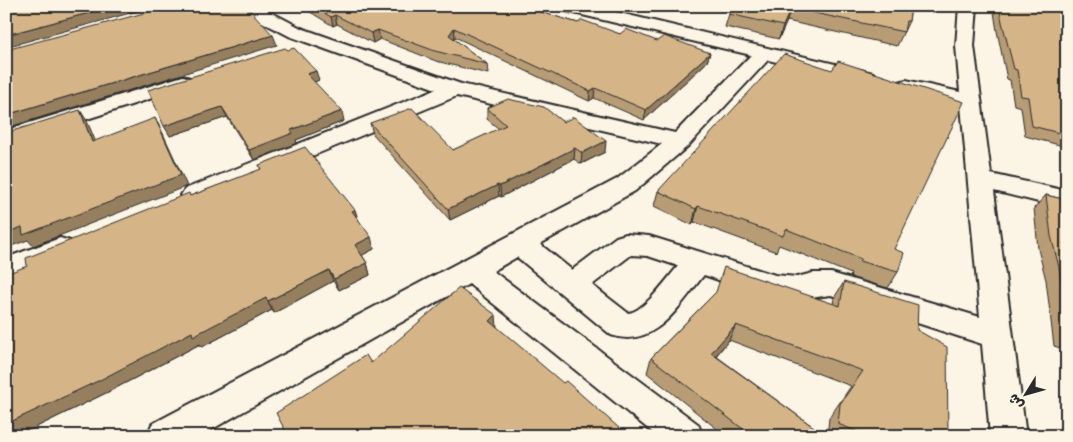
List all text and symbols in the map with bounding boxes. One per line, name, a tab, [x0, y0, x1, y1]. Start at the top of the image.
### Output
north arrow	[1000, 370, 1050, 420]
text: ش	[1001, 388, 1031, 415]

